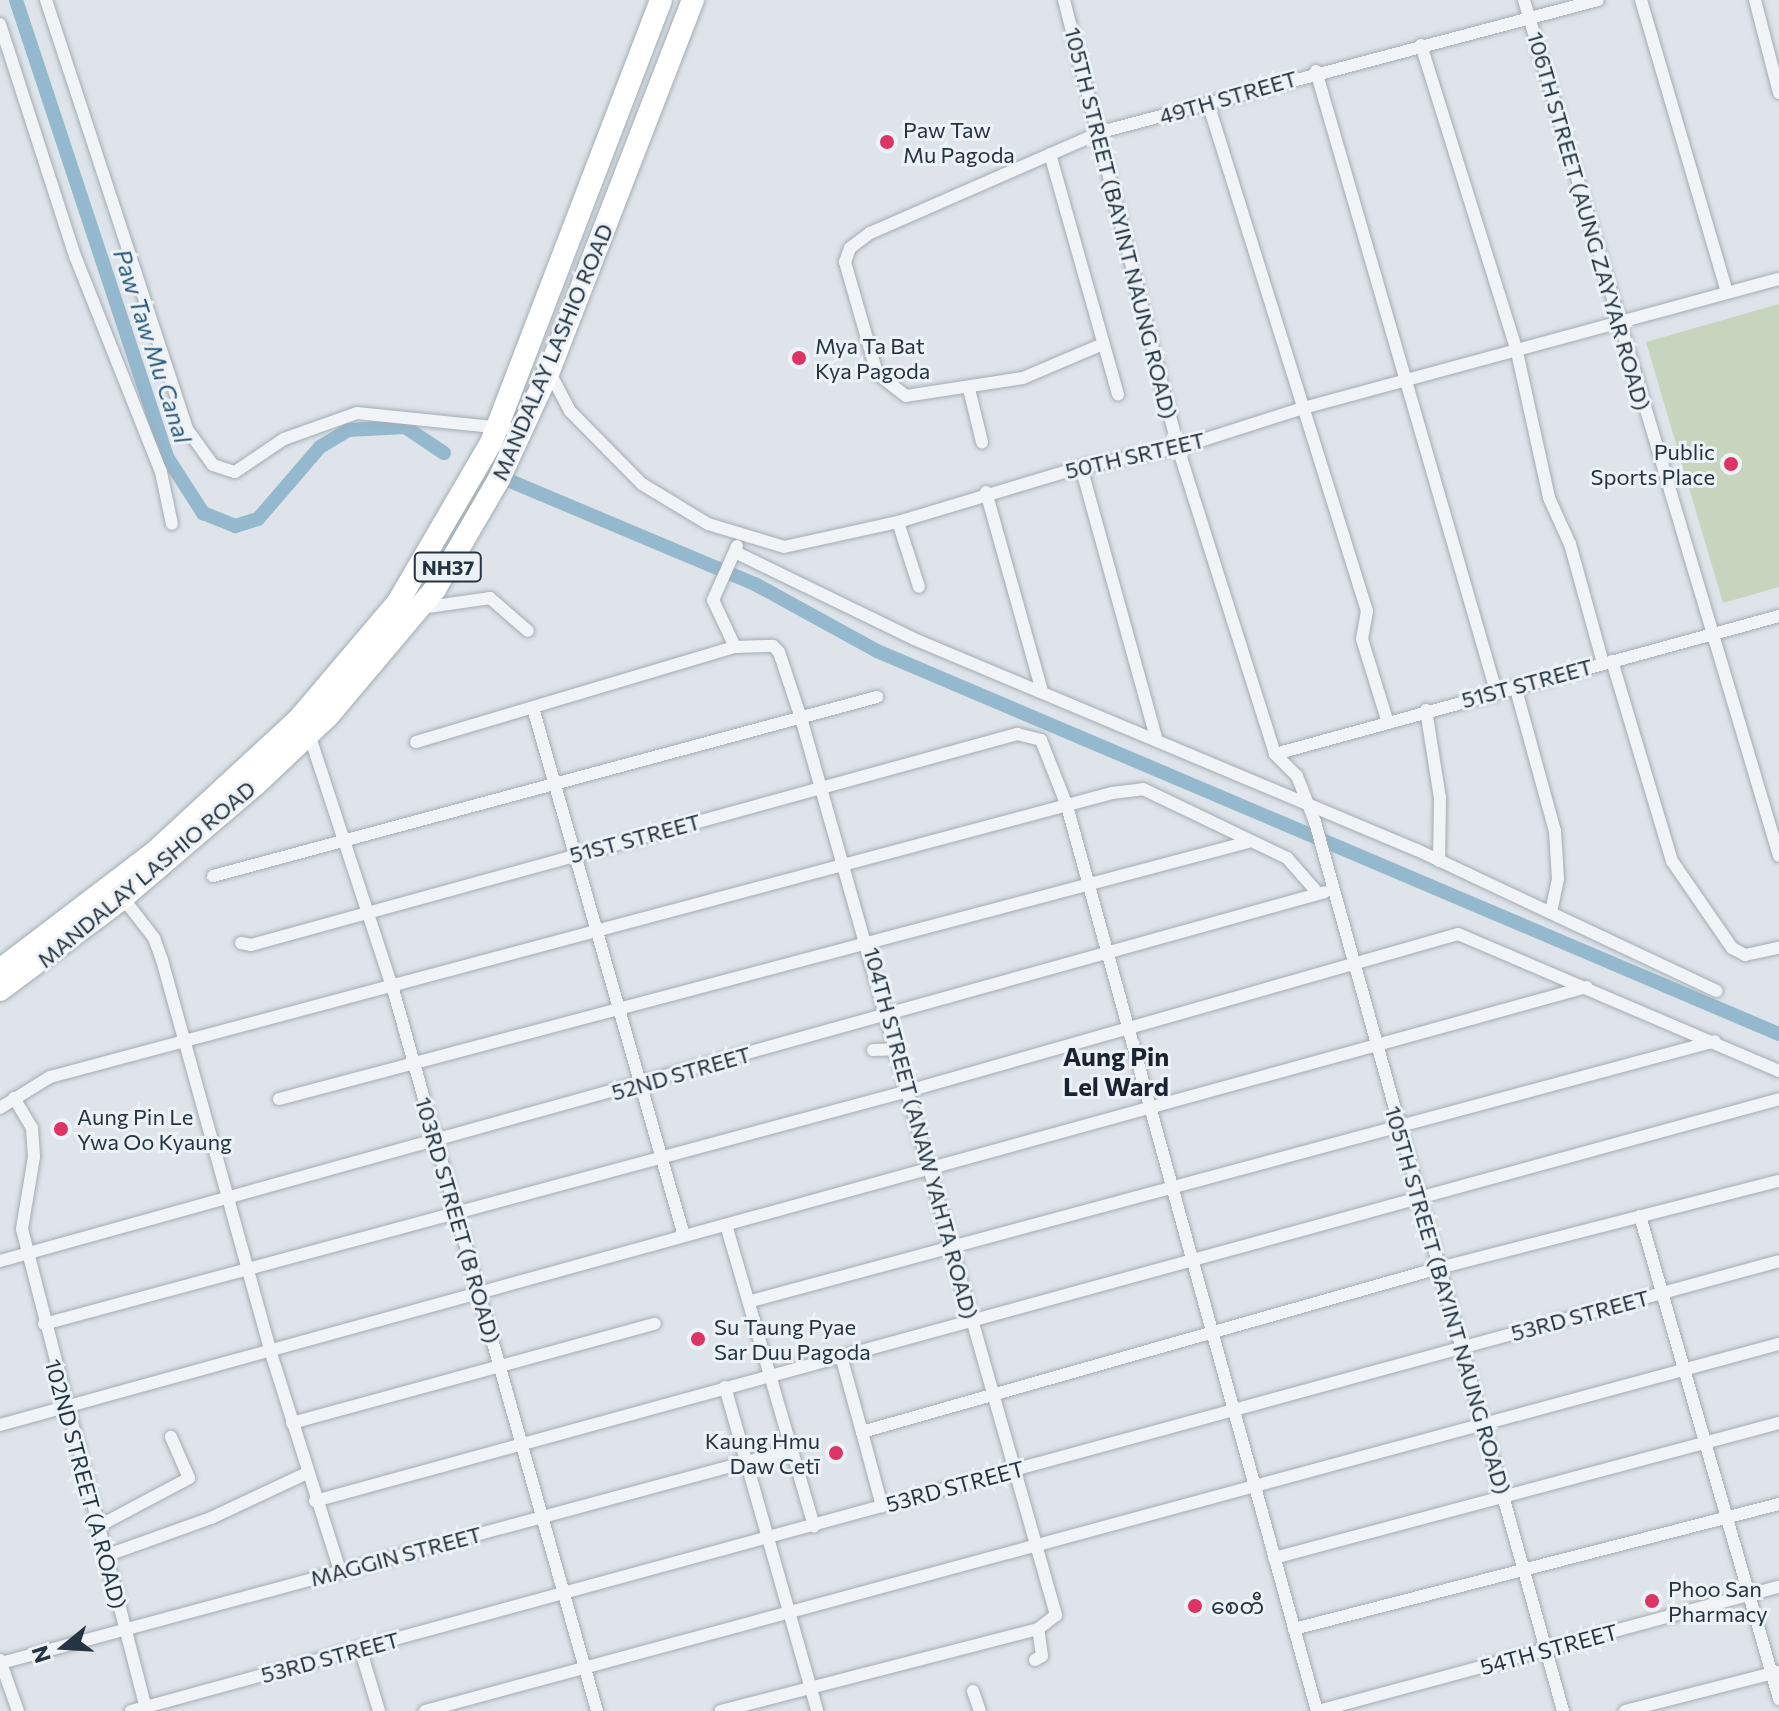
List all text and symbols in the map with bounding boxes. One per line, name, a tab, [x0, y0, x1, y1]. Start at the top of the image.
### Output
street label: 105TH STREET (BAYINT NAUNG ROAD)	[1059, 24, 1183, 422]
street label: 106TH STREET (AUNG ZAYYAR ROAD)	[1522, 29, 1656, 413]
street label: 49TH STREET	[1156, 65, 1300, 129]
place label: Paw Taw Mu Pagoda	[903, 116, 1015, 168]
marker: Paw Taw Mu Pagoda	[878, 133, 896, 151]
street label: MANDALAY LASHIO ROAD	[486, 220, 618, 484]
water label: Paw Taw Mu Canal	[108, 245, 198, 447]
place label: Mya Ta Bat Kya Pagoda	[815, 332, 930, 384]
marker: Mya Ta Bat Kya Pagoda	[790, 349, 808, 367]
street label: 50TH SRTEET	[1063, 426, 1207, 484]
place label: Public Sports Place	[1591, 438, 1715, 490]
marker: Public Sports Place	[1722, 455, 1740, 473]
road number: NH37	[412, 551, 484, 583]
street label: 51ST STREET	[1459, 653, 1595, 713]
street label: MANDALAY LASHIO ROAD	[32, 775, 260, 973]
street label: 51ST STREET	[567, 808, 703, 868]
street label: 104TH STREET (ANAW YAHTA ROAD)	[859, 944, 983, 1322]
district label: Aung Pin Lel Ward	[1063, 1040, 1169, 1102]
street label: 52ND STREET	[608, 1041, 754, 1105]
street label: 103RD STREET (B ROAD)	[410, 1094, 506, 1346]
place label: Aung Pin Le Ywa Oo Kyaung	[77, 1103, 232, 1154]
street label: 105TH STREET (BAYINT NAUNG ROAD)	[1380, 1103, 1516, 1497]
marker: Aung Pin Le Ywa Oo Kyaung	[52, 1120, 70, 1138]
street label: 53RD STREET	[1508, 1284, 1652, 1346]
place label: Su Taung Pyae Sar Duu Pagoda	[714, 1313, 871, 1364]
marker: Su Taung Pyae Sar Duu Pagoda	[689, 1330, 707, 1348]
street label: 102ND STREET (A ROAD)	[40, 1356, 132, 1612]
place label: Kaung Hmu Daw Cetī	[705, 1427, 820, 1478]
marker: Kaung Hmu Daw Cetī	[827, 1444, 845, 1462]
street label: 53RD STREET	[883, 1455, 1027, 1517]
street label: MAGGIN STREET	[307, 1520, 485, 1592]
place label: Phoo San Pharmacy	[1668, 1575, 1768, 1626]
marker: Phoo San Pharmacy	[1643, 1592, 1661, 1610]
place label: စေတီ	[1211, 1593, 1264, 1619]
marker: စေတီ	[1186, 1597, 1204, 1615]
north arrow	[24, 1607, 104, 1687]
street label: 54TH STREET	[1477, 1618, 1621, 1680]
street label: 53RD STREET	[258, 1626, 402, 1688]
text: N	[25, 1643, 56, 1667]

